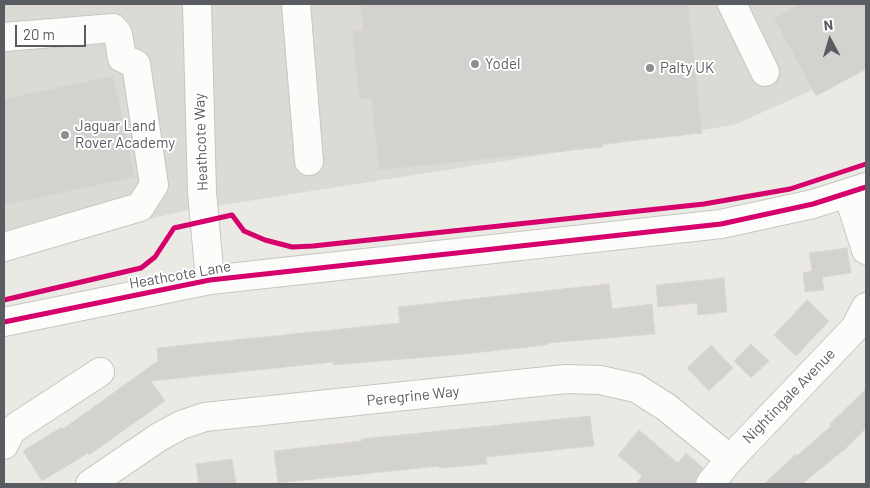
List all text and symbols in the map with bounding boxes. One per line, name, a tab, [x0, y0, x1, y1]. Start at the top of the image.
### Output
scale bar	[18, 15, 89, 47]
north arrow	[805, 15, 855, 65]
text: N	[823, 16, 834, 34]
text: 20 m	[23, 25, 55, 43]
place label: Yodel	[485, 55, 520, 73]
marker: Yodel	[469, 58, 481, 70]
place label: Palty UK	[660, 59, 714, 77]
marker: Palty UK	[644, 62, 656, 74]
street label: Heathcote Way	[190, 93, 212, 191]
place label: Jaguar Land Rover Academy	[75, 117, 175, 152]
marker: Jaguar Land Rover Academy	[59, 129, 71, 141]
street label: Heathcote Lane	[128, 257, 232, 293]
street label: Nightingale Avenue	[739, 345, 839, 447]
street label: Peregrine Way	[366, 382, 460, 410]

